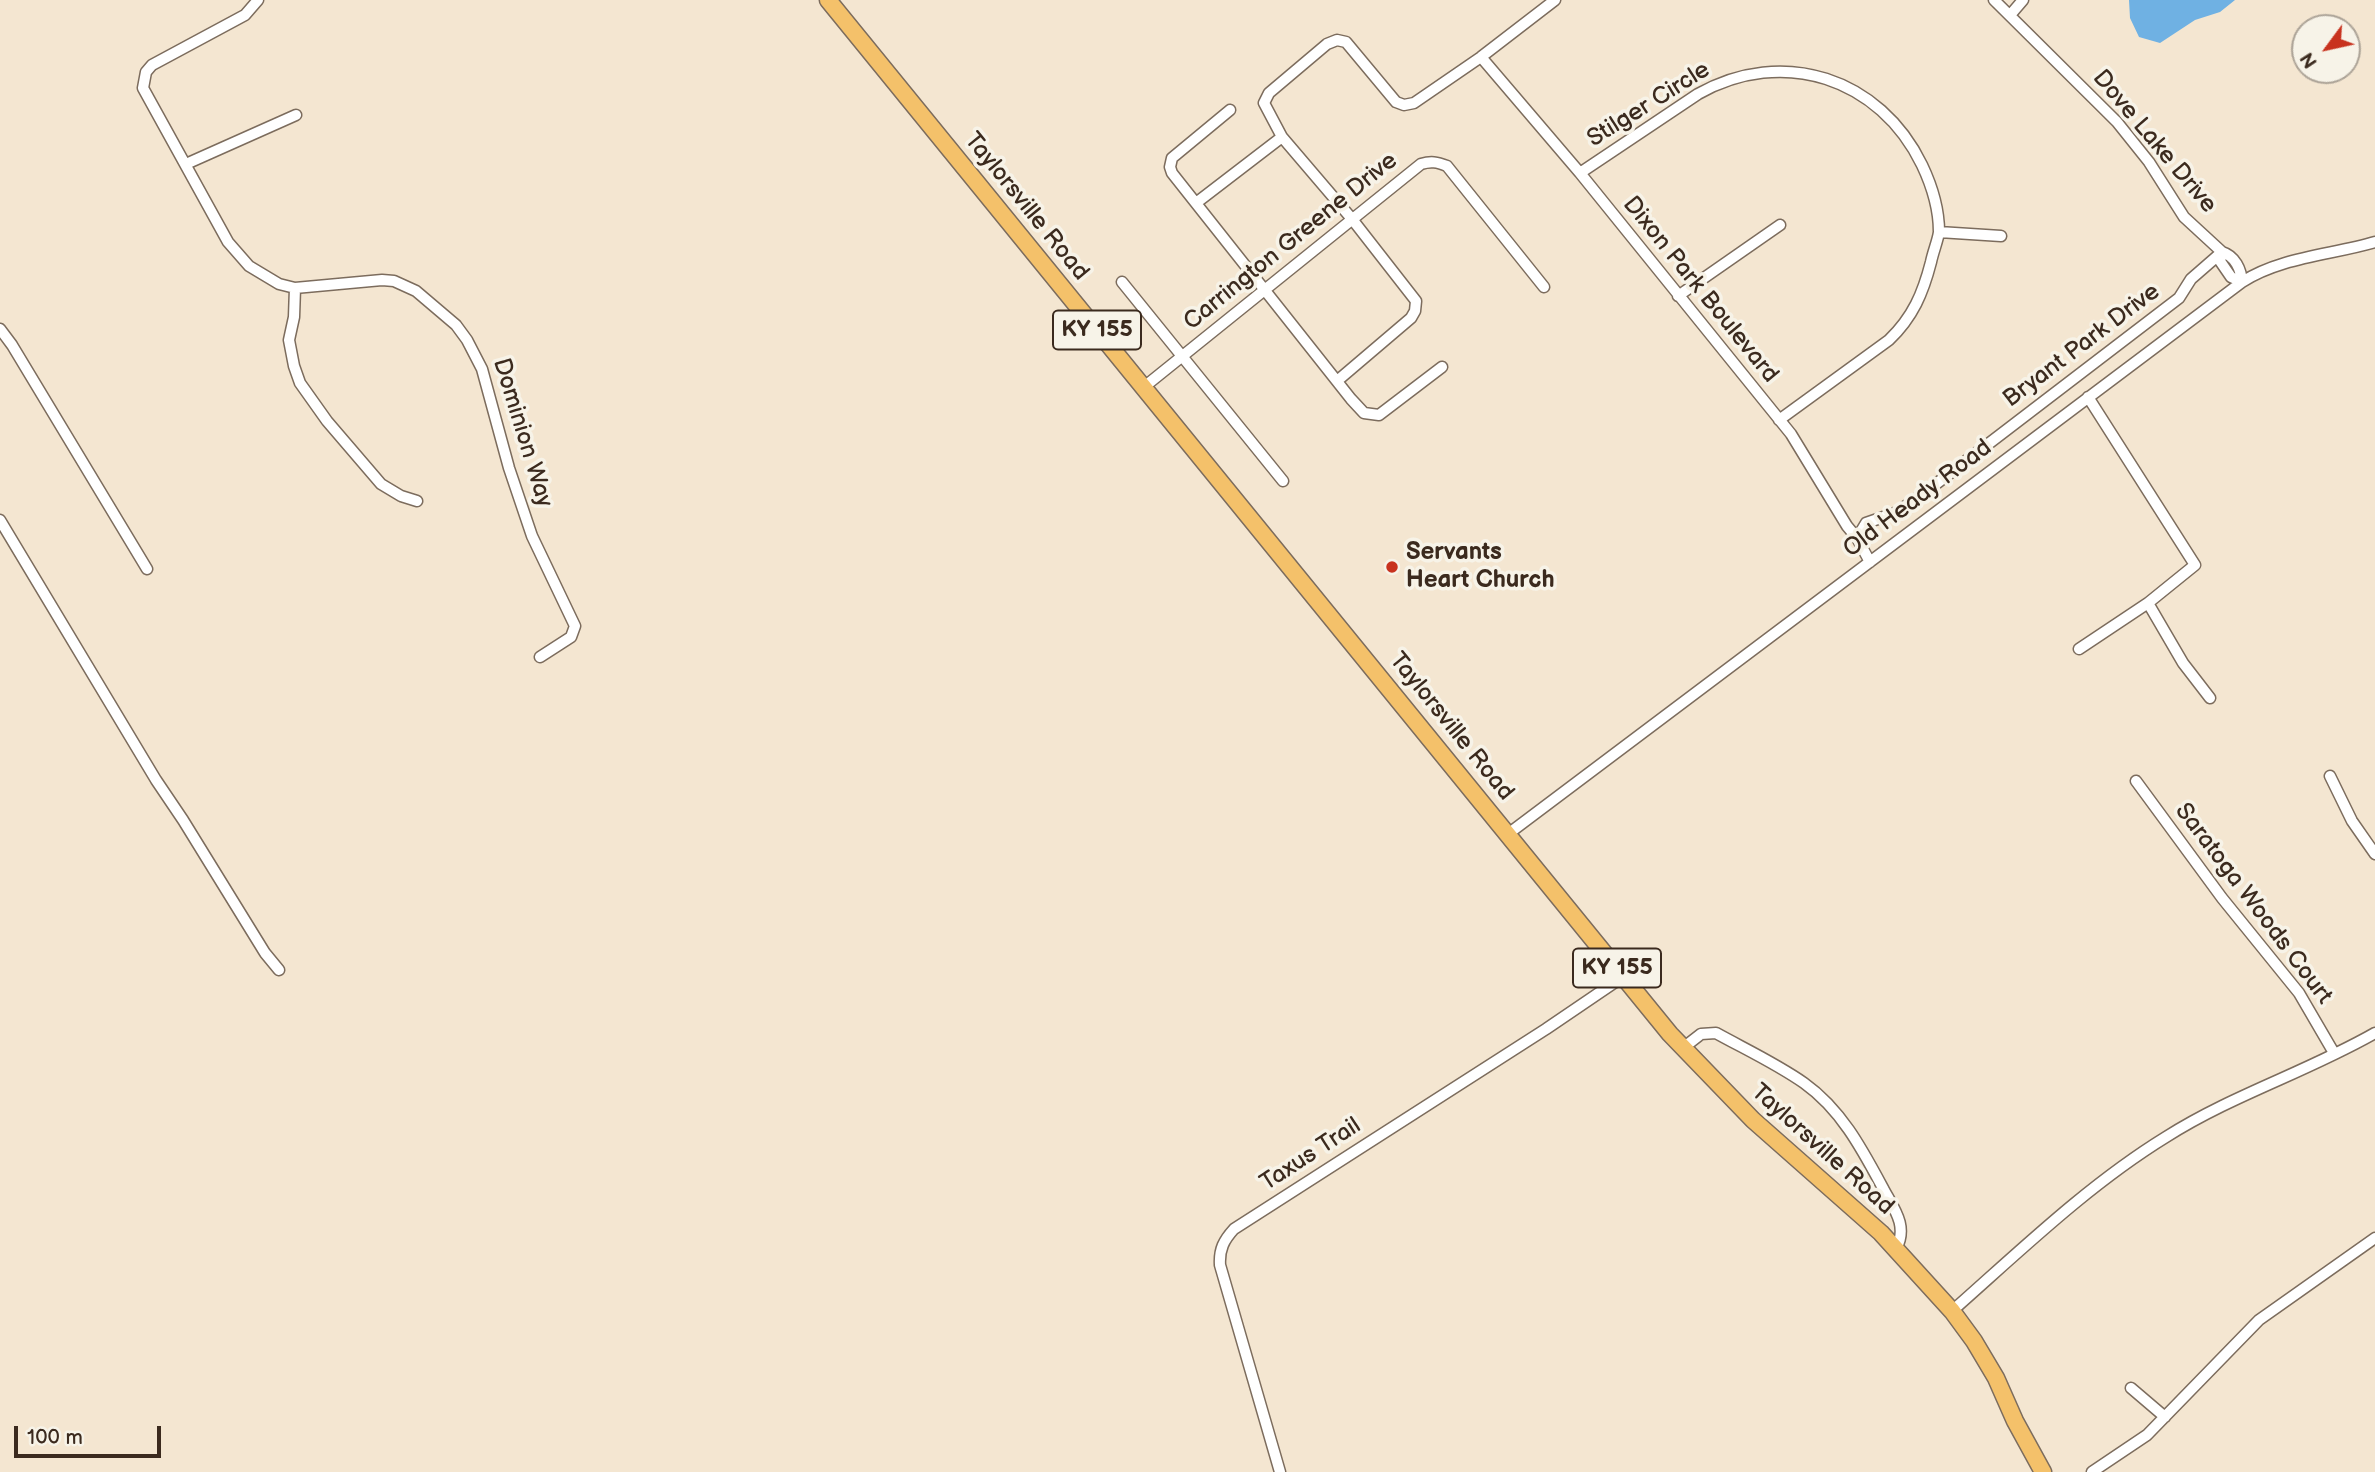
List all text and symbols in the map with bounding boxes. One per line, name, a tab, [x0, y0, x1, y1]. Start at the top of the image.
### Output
north arrow	[2291, 14, 2361, 84]
text: N	[2296, 47, 2323, 72]
street label: Stilger Circle	[1582, 56, 1716, 154]
street label: Dove Lake Drive	[2086, 65, 2222, 219]
street label: Taylorsville Road	[958, 127, 1094, 287]
street label: Carrington Greene Drive	[1178, 147, 1404, 337]
street label: Dixon Park Boulevard	[1616, 191, 1784, 389]
street label: Bryant Park Drive	[1998, 278, 2166, 414]
road number: KY 155	[1053, 310, 1141, 350]
street label: Dominion Way	[486, 355, 558, 511]
street label: Old Heady Road	[1838, 434, 1998, 564]
place label: Servants Heart Church	[1406, 539, 1555, 595]
marker: Servants Heart Church	[1384, 559, 1400, 575]
street label: Taylorsville Road	[1383, 647, 1519, 807]
street label: Saratoga Woods Court	[2168, 798, 2338, 1010]
road number: KY 155	[1573, 948, 1661, 987]
street label: Taylorsville Road	[1745, 1078, 1899, 1222]
street label: Taxus Trail	[1255, 1112, 1367, 1198]
scale bar	[18, 1412, 164, 1456]
text: 100 m	[27, 1425, 83, 1450]

